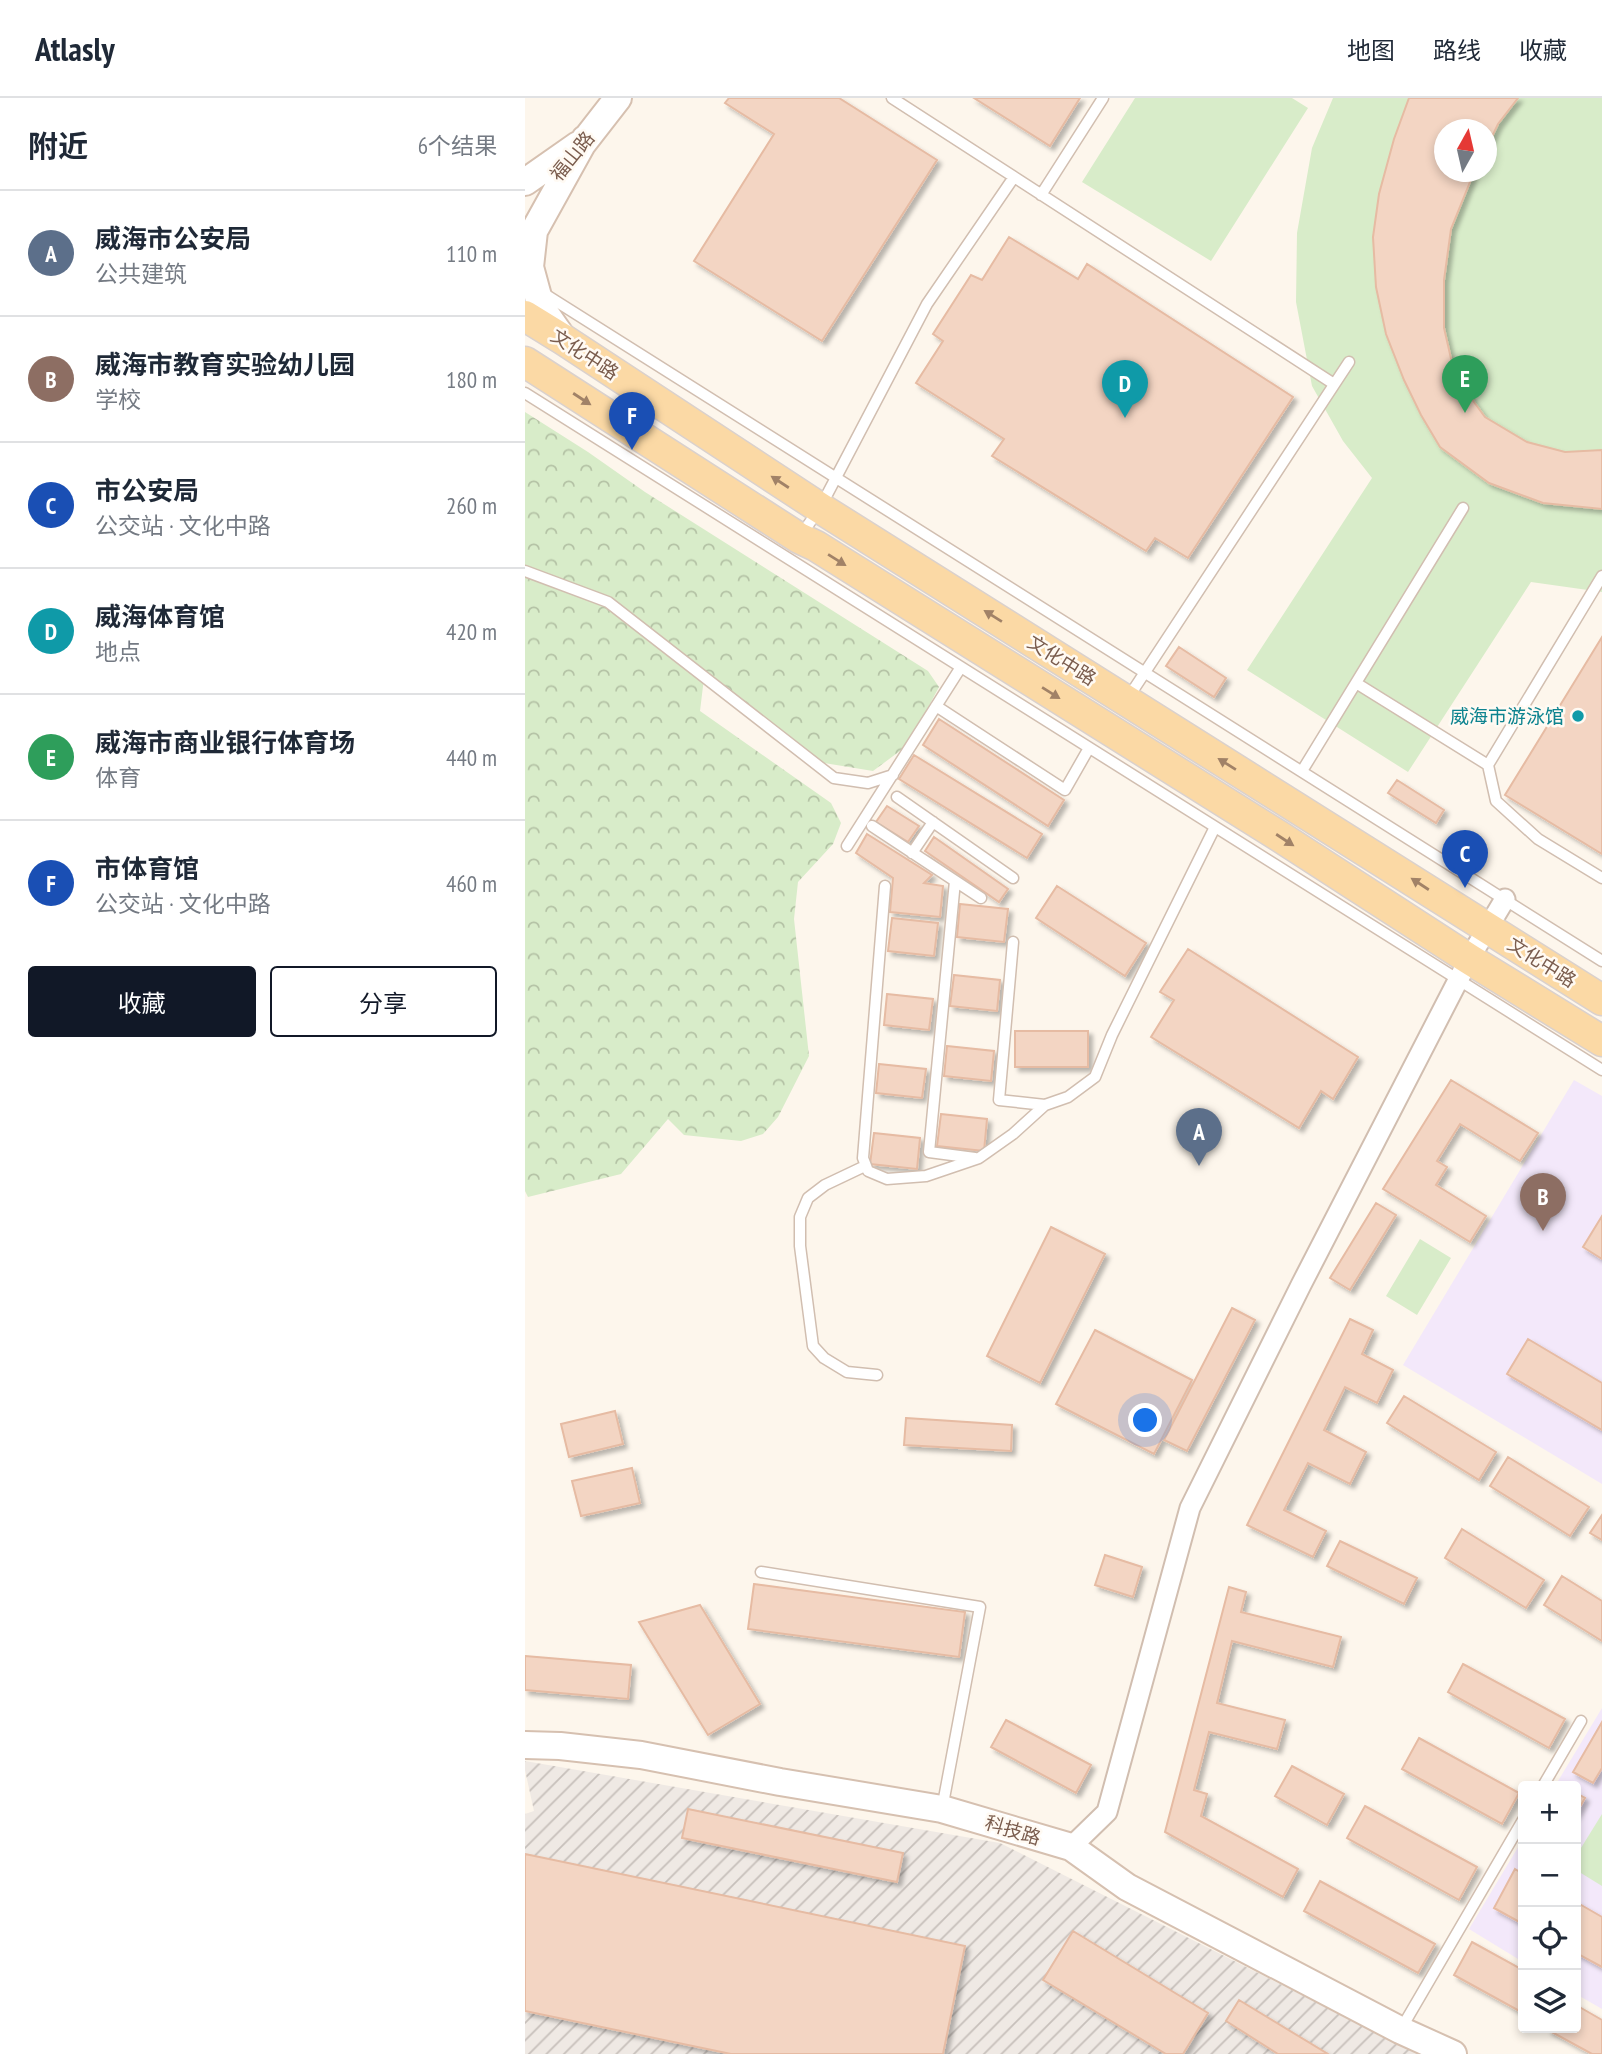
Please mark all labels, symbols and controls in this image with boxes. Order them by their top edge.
text: Atlasly [35,27,115,70]
text: 地图 [1347,35,1395,66]
text: 路线 [1433,35,1481,66]
text: 收藏 [1519,35,1567,66]
north arrow [1434,119,1497,182]
text: 附近 [28,126,88,165]
street label: 福山路 [545,126,599,186]
text: 6个结果 [418,131,497,160]
text: 威海市公安局 [95,222,251,255]
text: A [45,239,57,268]
text: 110 m [446,239,497,268]
text: 公共建筑 [95,259,187,288]
street label: 文化中路 [547,323,623,385]
text: 威海市教育实验幼儿园 [95,348,355,381]
pin: E [1442,355,1488,413]
pin: D [1102,360,1148,418]
text: B [45,365,57,394]
text: 180 m [446,365,497,394]
text: 学校 [95,385,141,414]
pin: F [609,392,655,450]
one-way arrow [573,393,592,406]
text: 市公安局 [95,474,199,507]
one-way arrow [771,476,790,489]
text: C [46,491,56,520]
text: 260 m [446,491,497,520]
text: 公交站 · 文化中路 [95,511,271,540]
one-way arrow [827,553,846,566]
text: 威海体育馆 [95,600,225,633]
one-way arrow [984,610,1003,623]
text: D [45,617,57,646]
text: 420 m [446,617,497,646]
street label: 文化中路 [1023,630,1101,690]
text: 地点 [95,637,141,666]
one-way arrow [1041,687,1060,700]
place label: 威海市游泳馆 [1450,704,1564,728]
marker: 威海市游泳馆 [1570,708,1586,724]
text: 威海市商业银行体育场 [95,726,355,759]
text: E [46,743,56,772]
text: 440 m [446,743,497,772]
one-way arrow [1218,757,1237,770]
text: 体育 [95,763,141,792]
pin: C [1442,830,1488,888]
one-way arrow [1275,833,1295,846]
text: 市体育馆 [95,852,199,885]
text: F [46,869,56,898]
text: 460 m [446,869,497,898]
one-way arrow [1410,878,1430,891]
text: 公交站 · 文化中路 [95,889,271,918]
street label: 文化中路 [1503,932,1581,992]
button: 收藏 [28,966,256,1037]
button: 分享 [270,966,497,1037]
pin: A [1176,1108,1222,1166]
pin: B [1520,1173,1566,1231]
your location [1128,1403,1162,1437]
map controls [1518,1781,1581,2033]
button: + [1518,1781,1581,1844]
street label: 科技路 [982,1810,1044,1850]
button: − [1518,1844,1581,1907]
button: locate [1518,1907,1581,1970]
button: layers [1518,1970,1581,2033]

